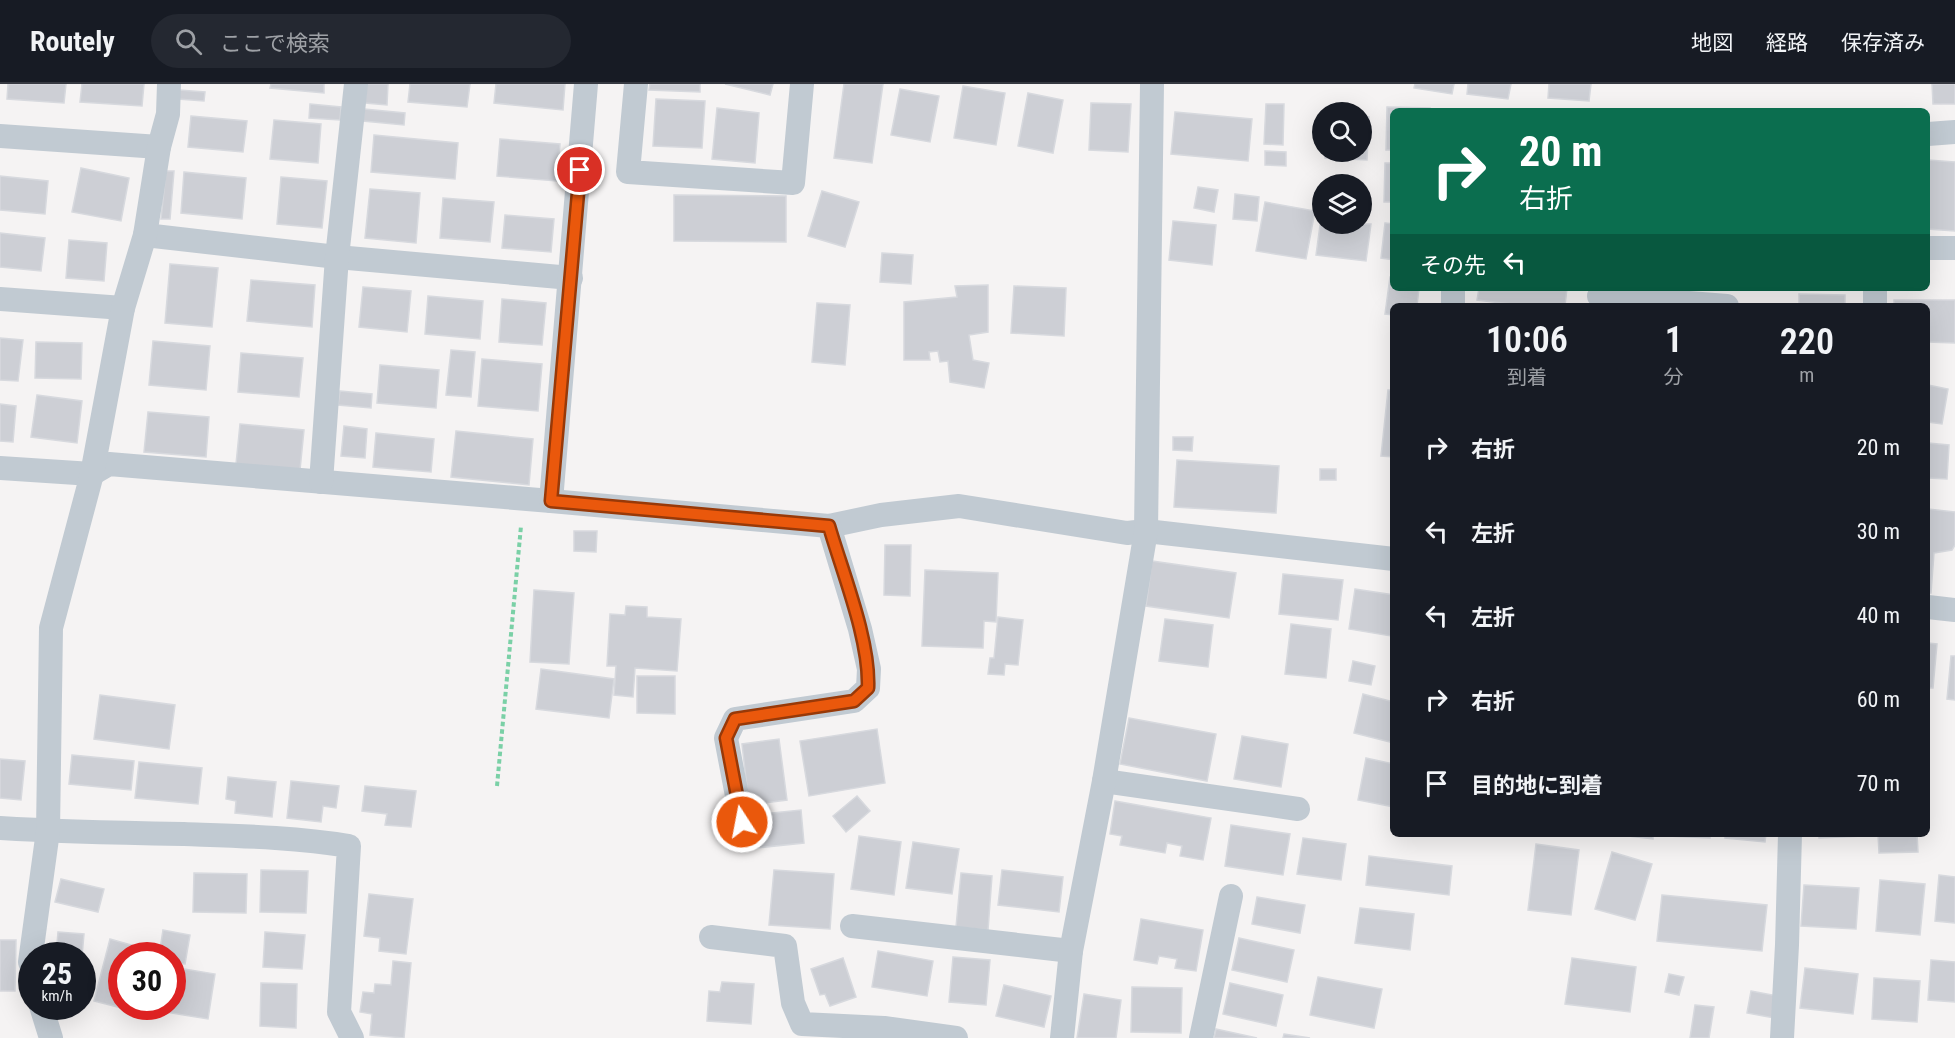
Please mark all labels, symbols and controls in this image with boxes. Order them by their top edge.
search box [151,14,571,68]
text: Routely [30,25,115,58]
icon: search [172,25,205,58]
text: ここで検索 [220,31,330,56]
text: 地図 [1691,31,1733,55]
text: 経路 [1766,31,1808,55]
text: 保存済み [1841,31,1925,55]
map controls [1312,102,1372,234]
button: search [1312,102,1372,162]
text: 20 m [1519,127,1602,176]
icon: right [1420,132,1498,210]
pin [554,144,605,195]
icon: arrive [563,153,596,186]
button: layers [1312,174,1372,234]
text: 右折 [1519,183,1573,215]
icon: left [1498,246,1531,279]
text: その先 [1420,253,1486,278]
text: 10:06 [1486,319,1568,361]
text: 1 [1665,319,1683,361]
text: 220 [1780,321,1834,363]
text: m [1799,363,1814,387]
text: 到着 [1507,365,1547,389]
text: 分 [1664,365,1684,389]
icon: right [1420,431,1453,464]
text: 20 m [1857,435,1900,460]
text: 右折 [1471,437,1515,462]
icon: left [1420,515,1453,548]
text: 30 m [1857,519,1900,544]
text: 左折 [1471,521,1515,546]
icon: left [1420,599,1453,632]
text: 40 m [1857,603,1900,628]
text: 左折 [1471,605,1515,630]
icon: right [1420,683,1453,716]
text: 60 m [1857,687,1900,712]
text: 右折 [1471,689,1515,714]
icon: arrive [1420,767,1453,800]
text: 70 m [1857,771,1900,796]
text: 目的地に到着 [1471,773,1603,798]
position arrow [710,790,774,854]
speed limit sign: 30 [108,942,186,1020]
text: 25 [42,956,72,991]
text: km/h [42,987,72,1005]

